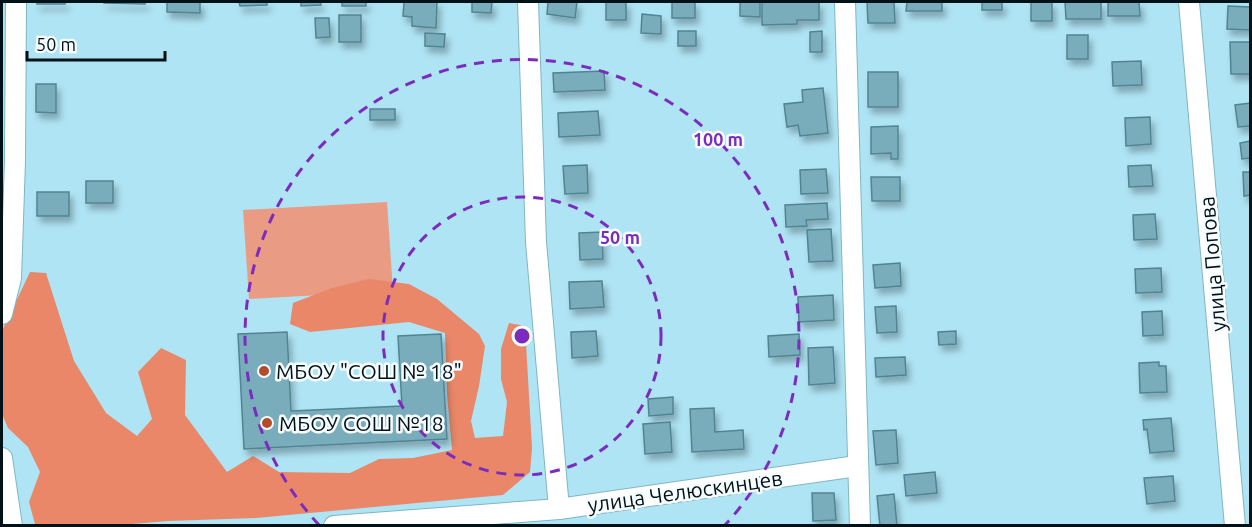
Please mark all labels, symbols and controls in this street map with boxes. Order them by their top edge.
scale bar [27,24,165,62]
text: 50 m [36,34,76,54]
text: 100 m [693,129,743,149]
street label: улица Попова [1194,195,1230,333]
text: 50 m [600,227,640,247]
centre of rings [512,326,532,346]
place label: МБОУ "СОШ № 18" [276,359,462,383]
marker: МБОУ "СОШ № 18" [257,364,271,378]
place label: МБОУ СОШ №18 [279,411,444,435]
marker: МБОУ СОШ №18 [260,416,274,430]
street label: улица Челюскинцев [586,465,784,517]

